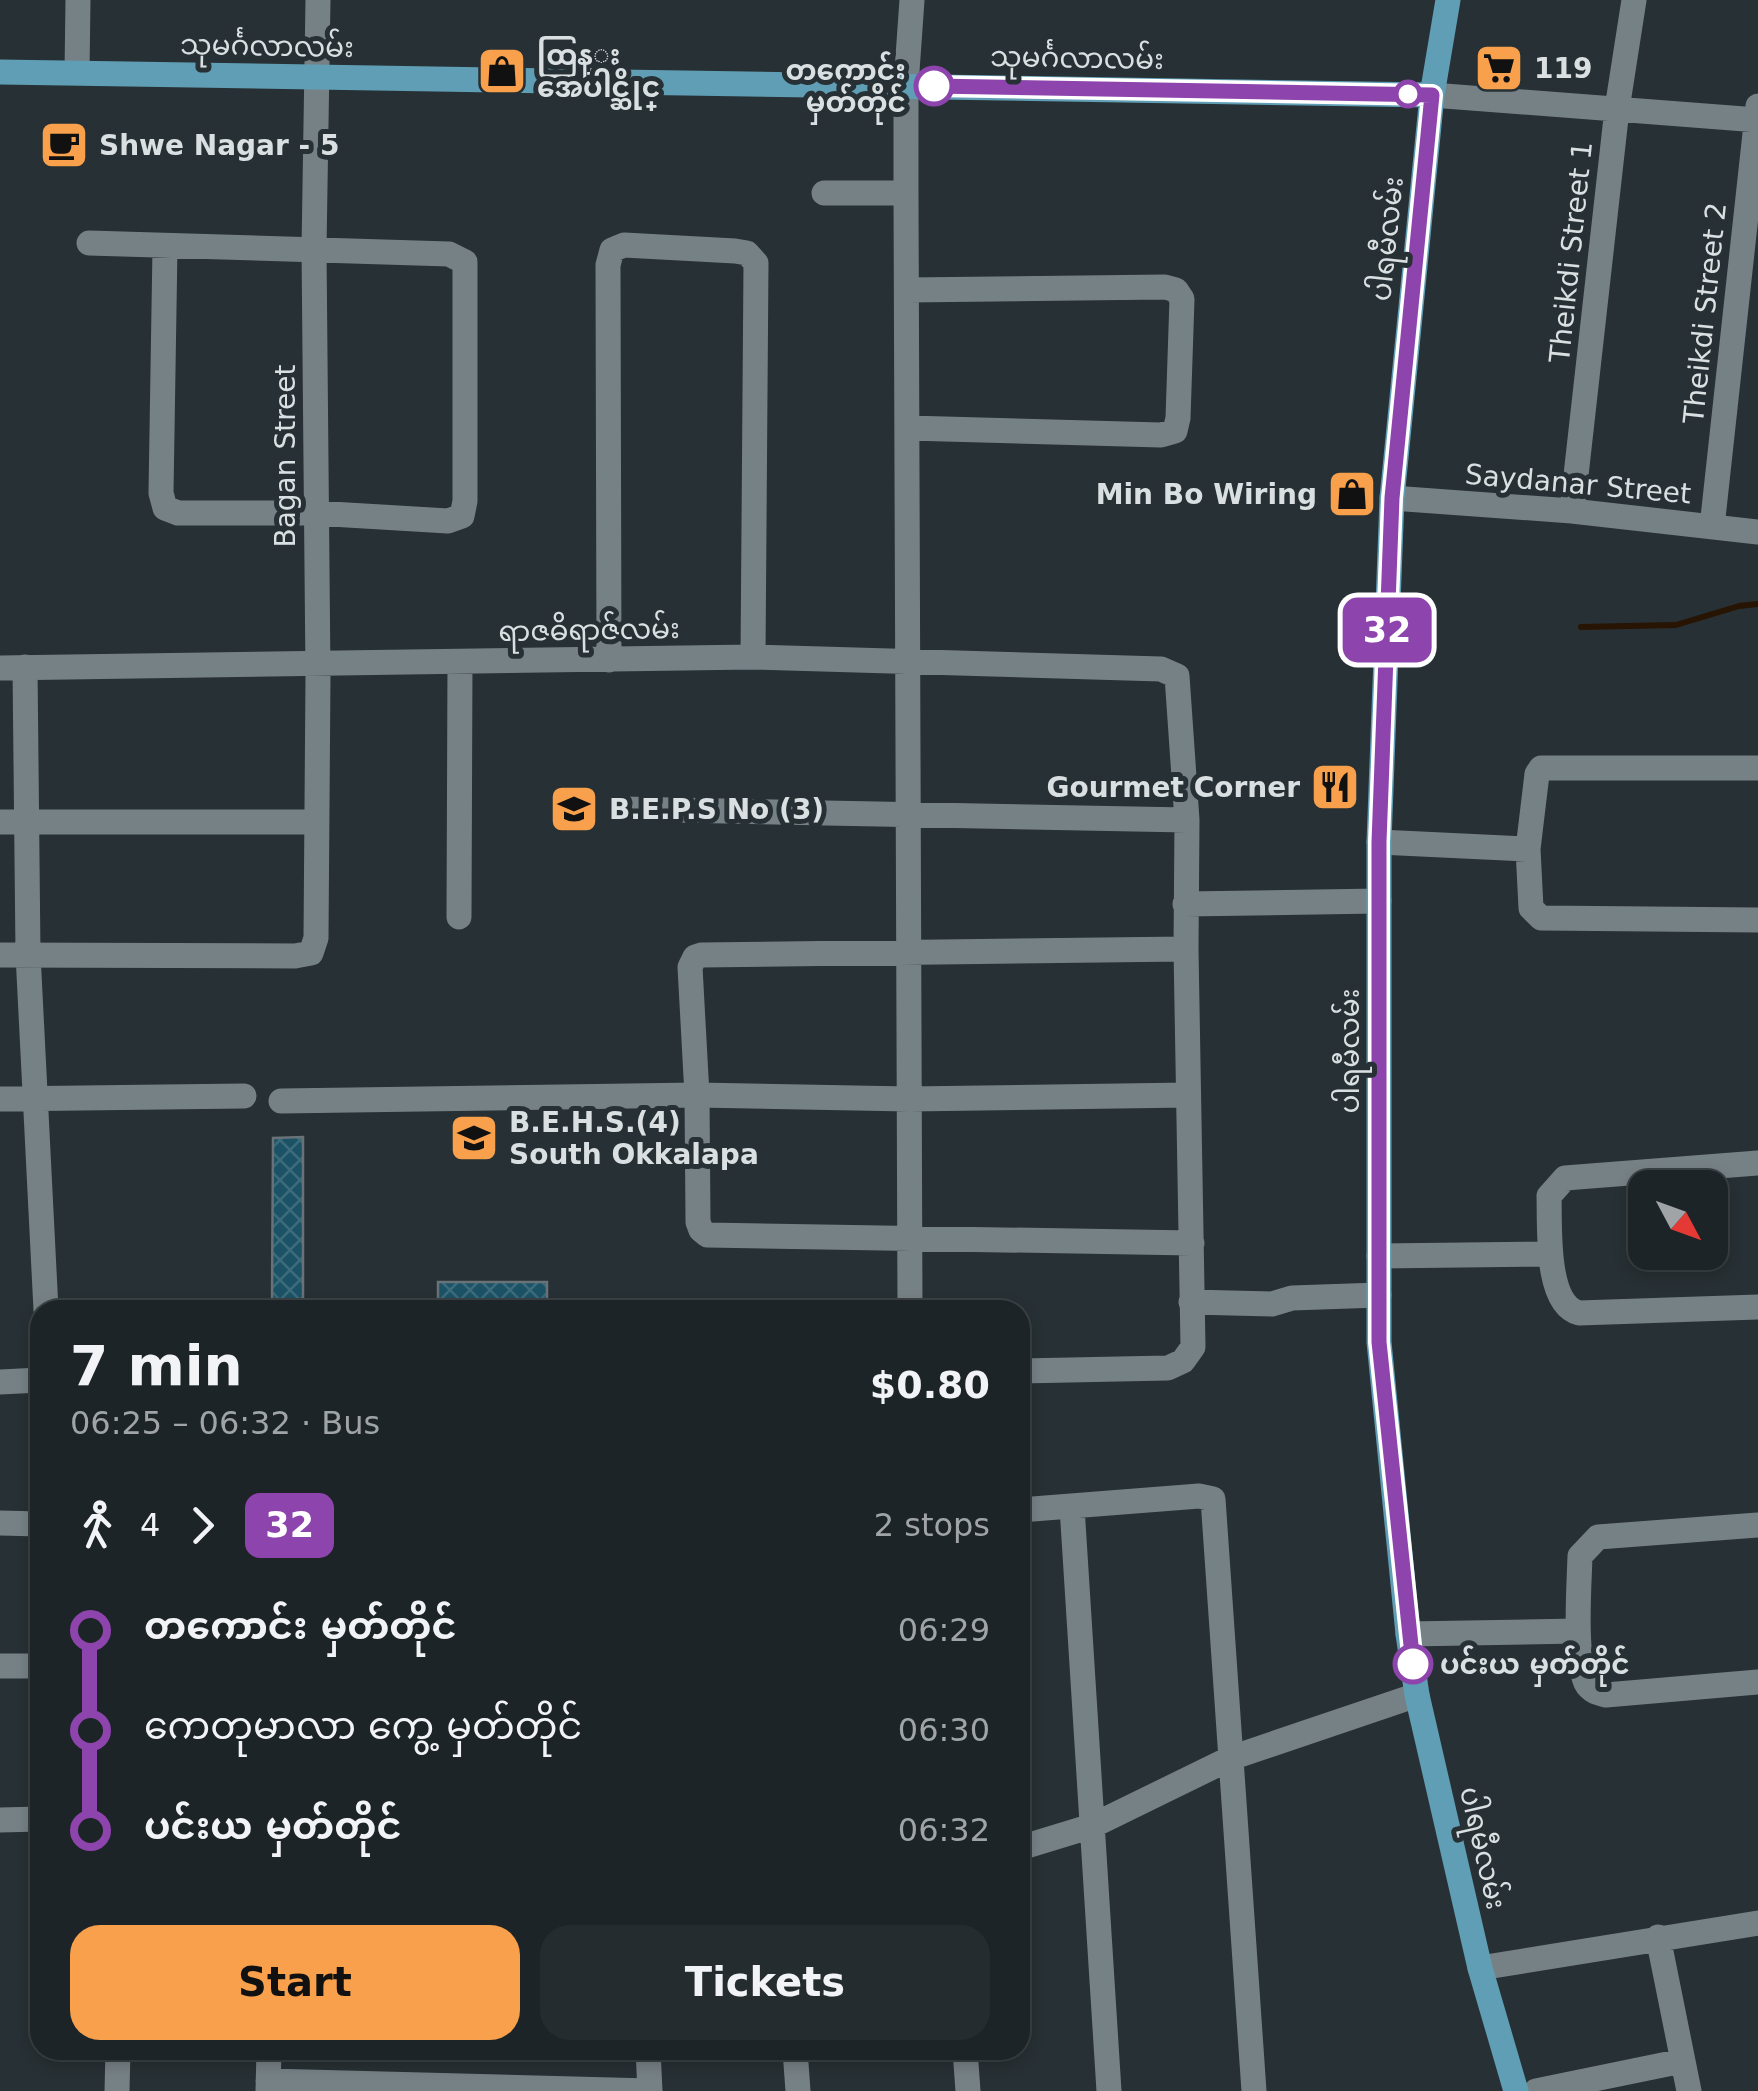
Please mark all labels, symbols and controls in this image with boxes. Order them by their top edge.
street label: သုမင်္ဂလာလမ်း [180,26,354,70]
place label: ထြန္း အေပါင္ဆိုင္ [537,36,660,110]
street label: သုမင်္ဂလာလမ်း [990,38,1164,82]
supermarket icon: 119 [1473,42,1525,94]
shop icon: ထြန္း အေပါင္ဆိုင္ [476,45,528,97]
place label: တကောင်း မှတ်တိုင် [786,51,906,125]
place label: 119 [1534,52,1592,85]
marker: တကောင်း မှတ်တိုင် [915,67,953,105]
unlabelled marker [1395,81,1421,107]
cafe icon: Shwe Nagar - 5 [38,119,90,171]
place label: Shwe Nagar - 5 [99,129,339,162]
street label: Theikdi Street 1 [1543,140,1599,365]
street label: ပါရမီလမ်း [1362,175,1416,303]
street label: Theikdi Street 2 [1677,201,1733,426]
street label: Bagan Street [269,364,302,548]
street label: Saydanar Street [1464,458,1692,510]
shop icon: Min Bo Wiring [1326,468,1378,520]
place label: Min Bo Wiring [1096,478,1317,511]
line badge: 32 [1342,598,1432,662]
street label: ရာဇဓိရာဇ်လမ်း [498,610,680,654]
text: 32 [1363,610,1411,650]
restaurant icon: Gourmet Corner [1309,761,1361,813]
place label: Gourmet Corner [1046,771,1300,804]
school or university icon: B.E.P.S No (3) [548,783,600,835]
place label: B.E.P.S No (3) [609,793,824,826]
street label: ပါရမီလမ်း [1331,989,1372,1113]
place label: B.E.H.S.(4) South Okkalapa [509,1106,759,1171]
school or university icon: B.E.H.S.(4) South Okkalapa [448,1112,500,1164]
north arrow [1628,1170,1728,1270]
map controls [1628,1170,1728,1270]
text: 7 min [70,1334,243,1398]
text: $0.80 [870,1363,990,1407]
text: 06:25 – 06:32 · Bus [70,1404,380,1442]
icon: walk [70,1498,125,1553]
icon: forward [175,1498,230,1553]
text: 32 [265,1505,314,1545]
text: 4 [140,1506,160,1544]
text: 2 stops [874,1506,990,1544]
text: တကောင်း မှတ်တိုင် [144,1604,457,1648]
text: 06:29 [898,1611,990,1649]
marker: ပင်းယ မှတ်တိုင် [1394,1645,1432,1683]
place label: ပင်းယ မှတ်တိုင် [1440,1645,1630,1687]
text: ကေတုမာလာ ကွေ့ မှတ်တိုင် [144,1704,582,1748]
text: 06:30 [898,1711,990,1749]
street label: ပါရမီလမ်း [1447,1783,1515,1914]
text: ပင်းယ မှတ်တိုင် [144,1804,402,1848]
text: 06:32 [898,1811,990,1849]
button: Start [70,1925,520,2040]
button: Tickets [540,1925,990,2040]

